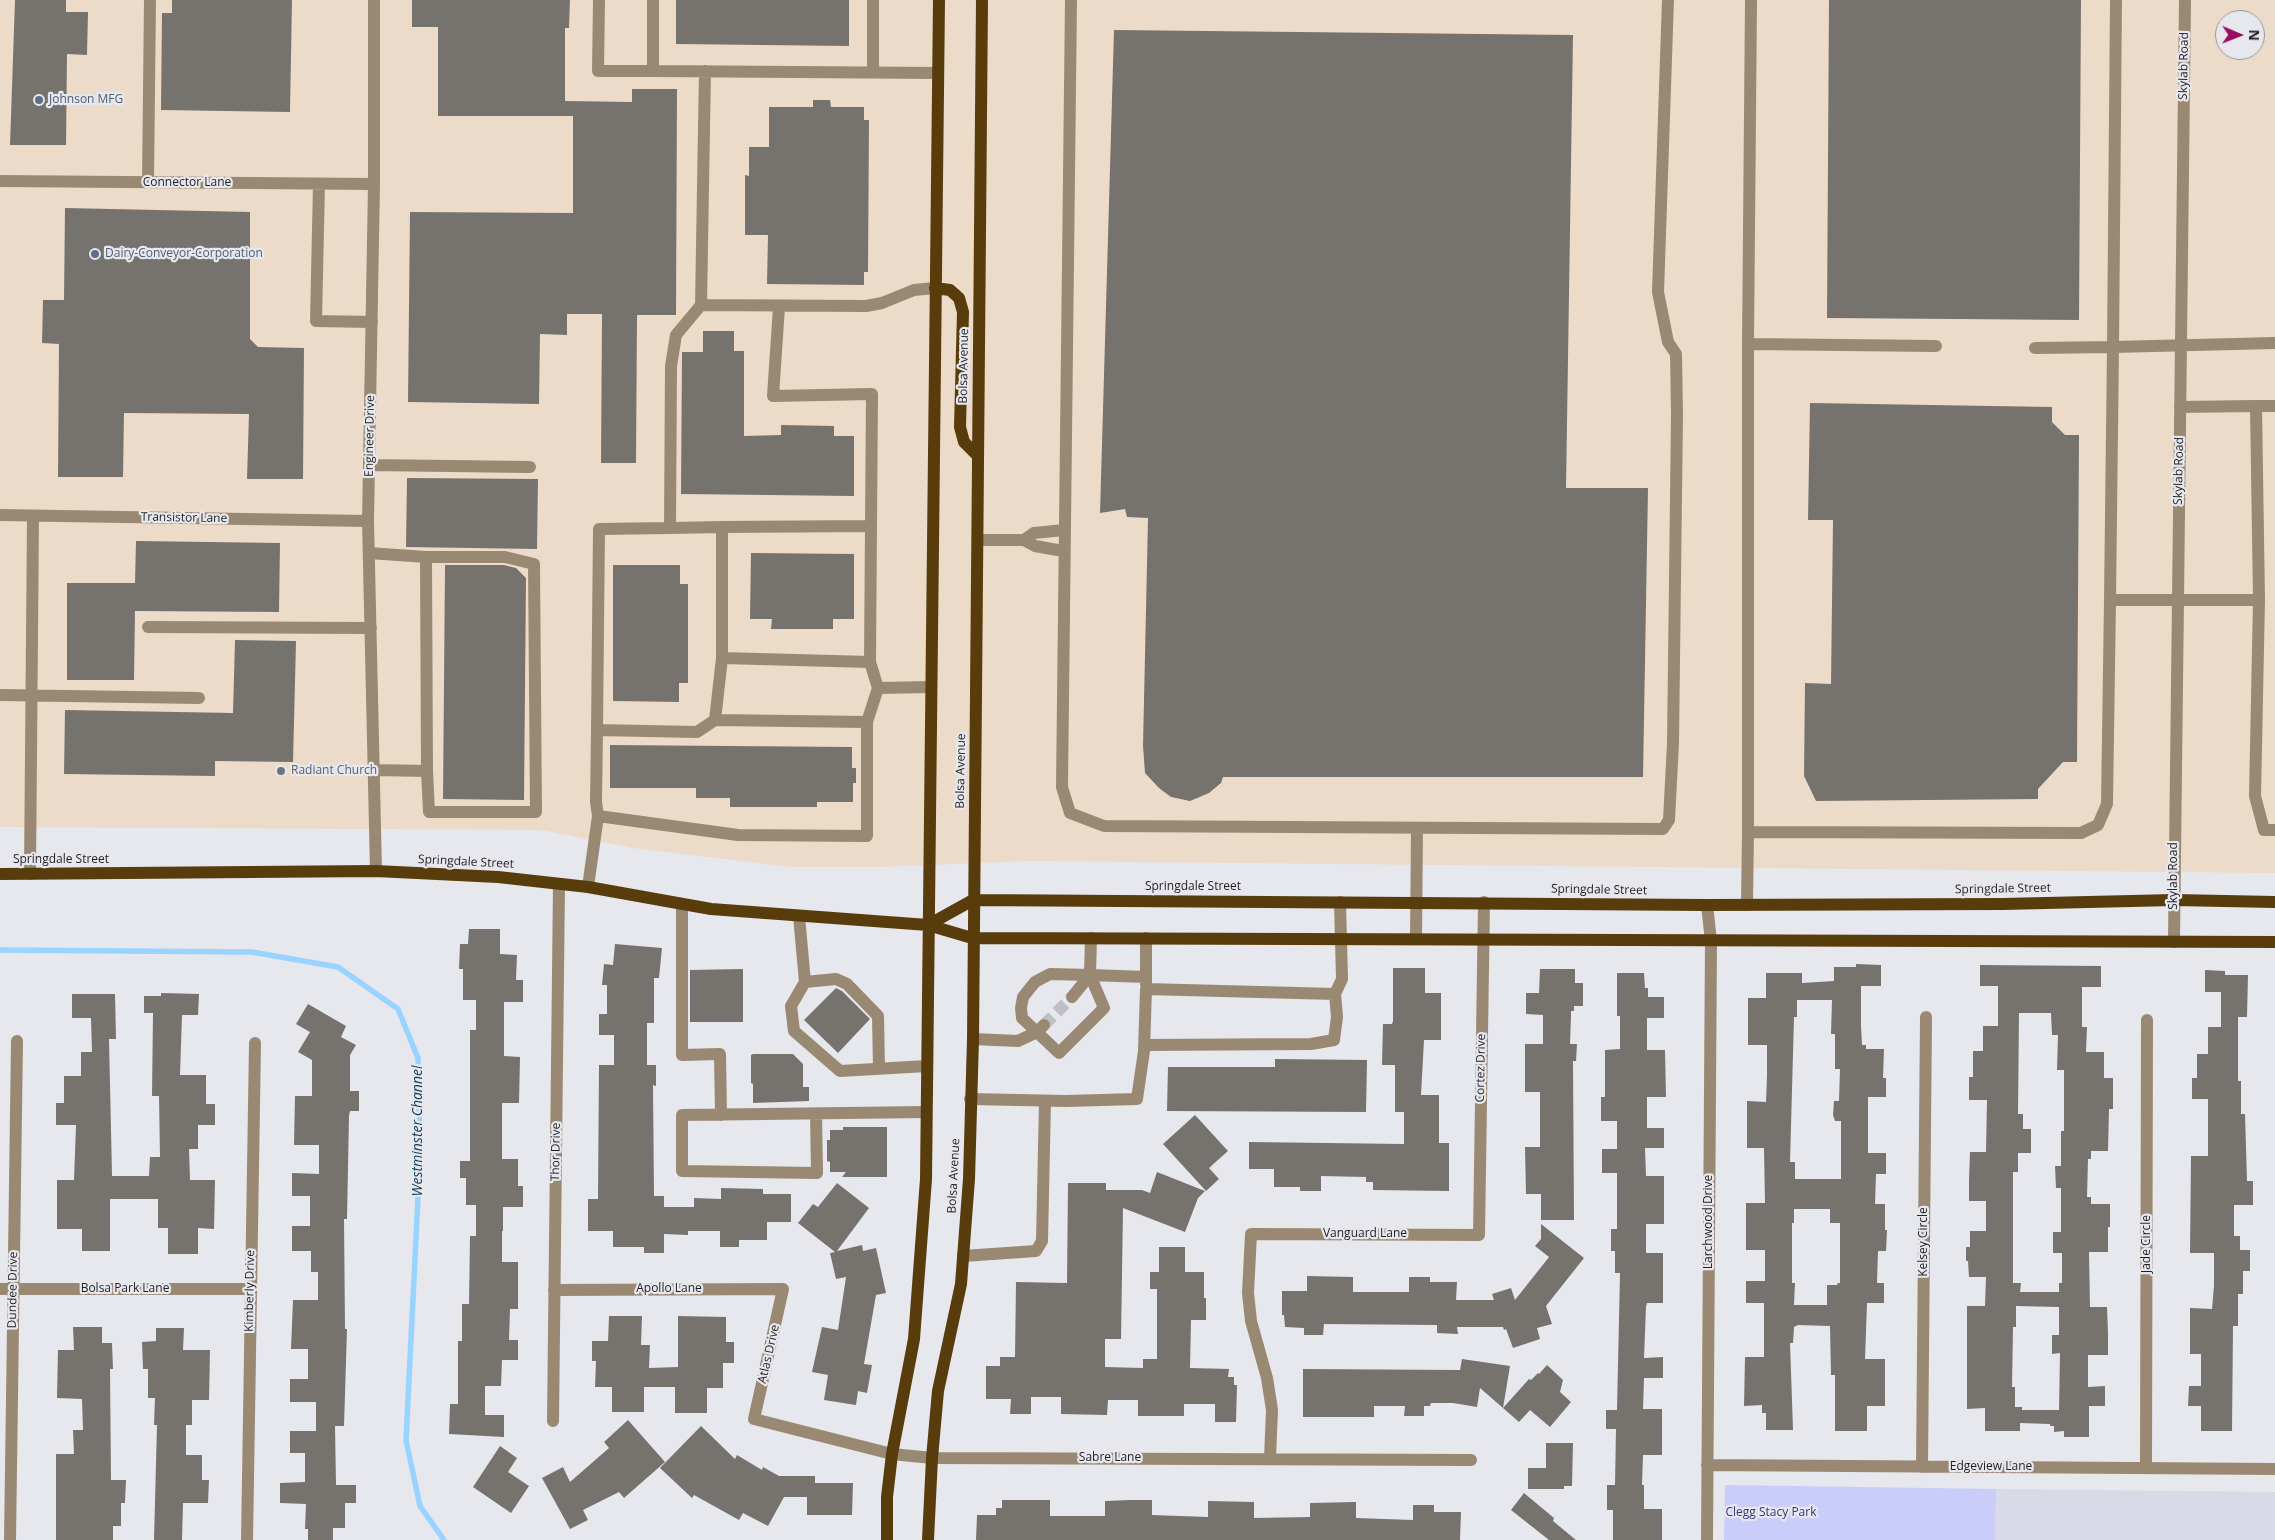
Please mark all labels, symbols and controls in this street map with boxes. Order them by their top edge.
north arrow [2215,10,2265,60]
text: N [2245,29,2264,41]
street label: Skylab Road [2176,32,2192,100]
place label: Johnson MFG [49,93,123,107]
marker: Johnson MFG [33,94,45,106]
street label: Connector Lane [143,176,231,190]
place label: Dairy-Conveyor-Corporation [105,247,263,261]
marker: Dairy-Conveyor-Corporation [89,248,101,260]
street label: Bolsa Avenue [956,328,972,404]
street label: Engineer Drive [362,395,378,477]
street label: Skylab Road [2171,437,2187,505]
street label: Transistor Lane [141,510,227,526]
street label: Bolsa Avenue [953,733,969,809]
place label: Radiant Church [291,764,377,778]
marker: Radiant Church [275,765,287,777]
street label: Skylab Road [2167,842,2181,910]
street label: Springdale Street [418,852,514,872]
street label: Springdale Street [13,853,109,867]
street label: Springdale Street [1145,880,1241,894]
street label: Springdale Street [1955,881,2051,897]
street label: Springdale Street [1551,882,1647,898]
street label: Cortez Drive [1473,1033,1489,1103]
water label: Westminster Channel [410,1065,426,1197]
street label: Thor Drive [548,1123,564,1181]
street label: Bolsa Avenue [945,1138,963,1214]
street label: Larchwood Drive [1702,1175,1716,1269]
street label: Kelsey Circle [1917,1207,1931,1277]
street label: Jade Circle [2140,1215,2154,1273]
street label: Vanguard Lane [1323,1227,1407,1241]
street label: Kimberly Drive [242,1250,258,1332]
street label: Dundee Drive [5,1252,21,1328]
street label: Bolsa Park Lane [81,1282,169,1296]
street label: Apollo Lane [636,1282,702,1296]
street label: Atlas Drive [755,1323,783,1385]
street label: Sabre Lane [1079,1451,1141,1465]
street label: Edgeview Lane [1950,1460,2032,1474]
park label: Clegg Stacy Park [1726,1506,1816,1520]

